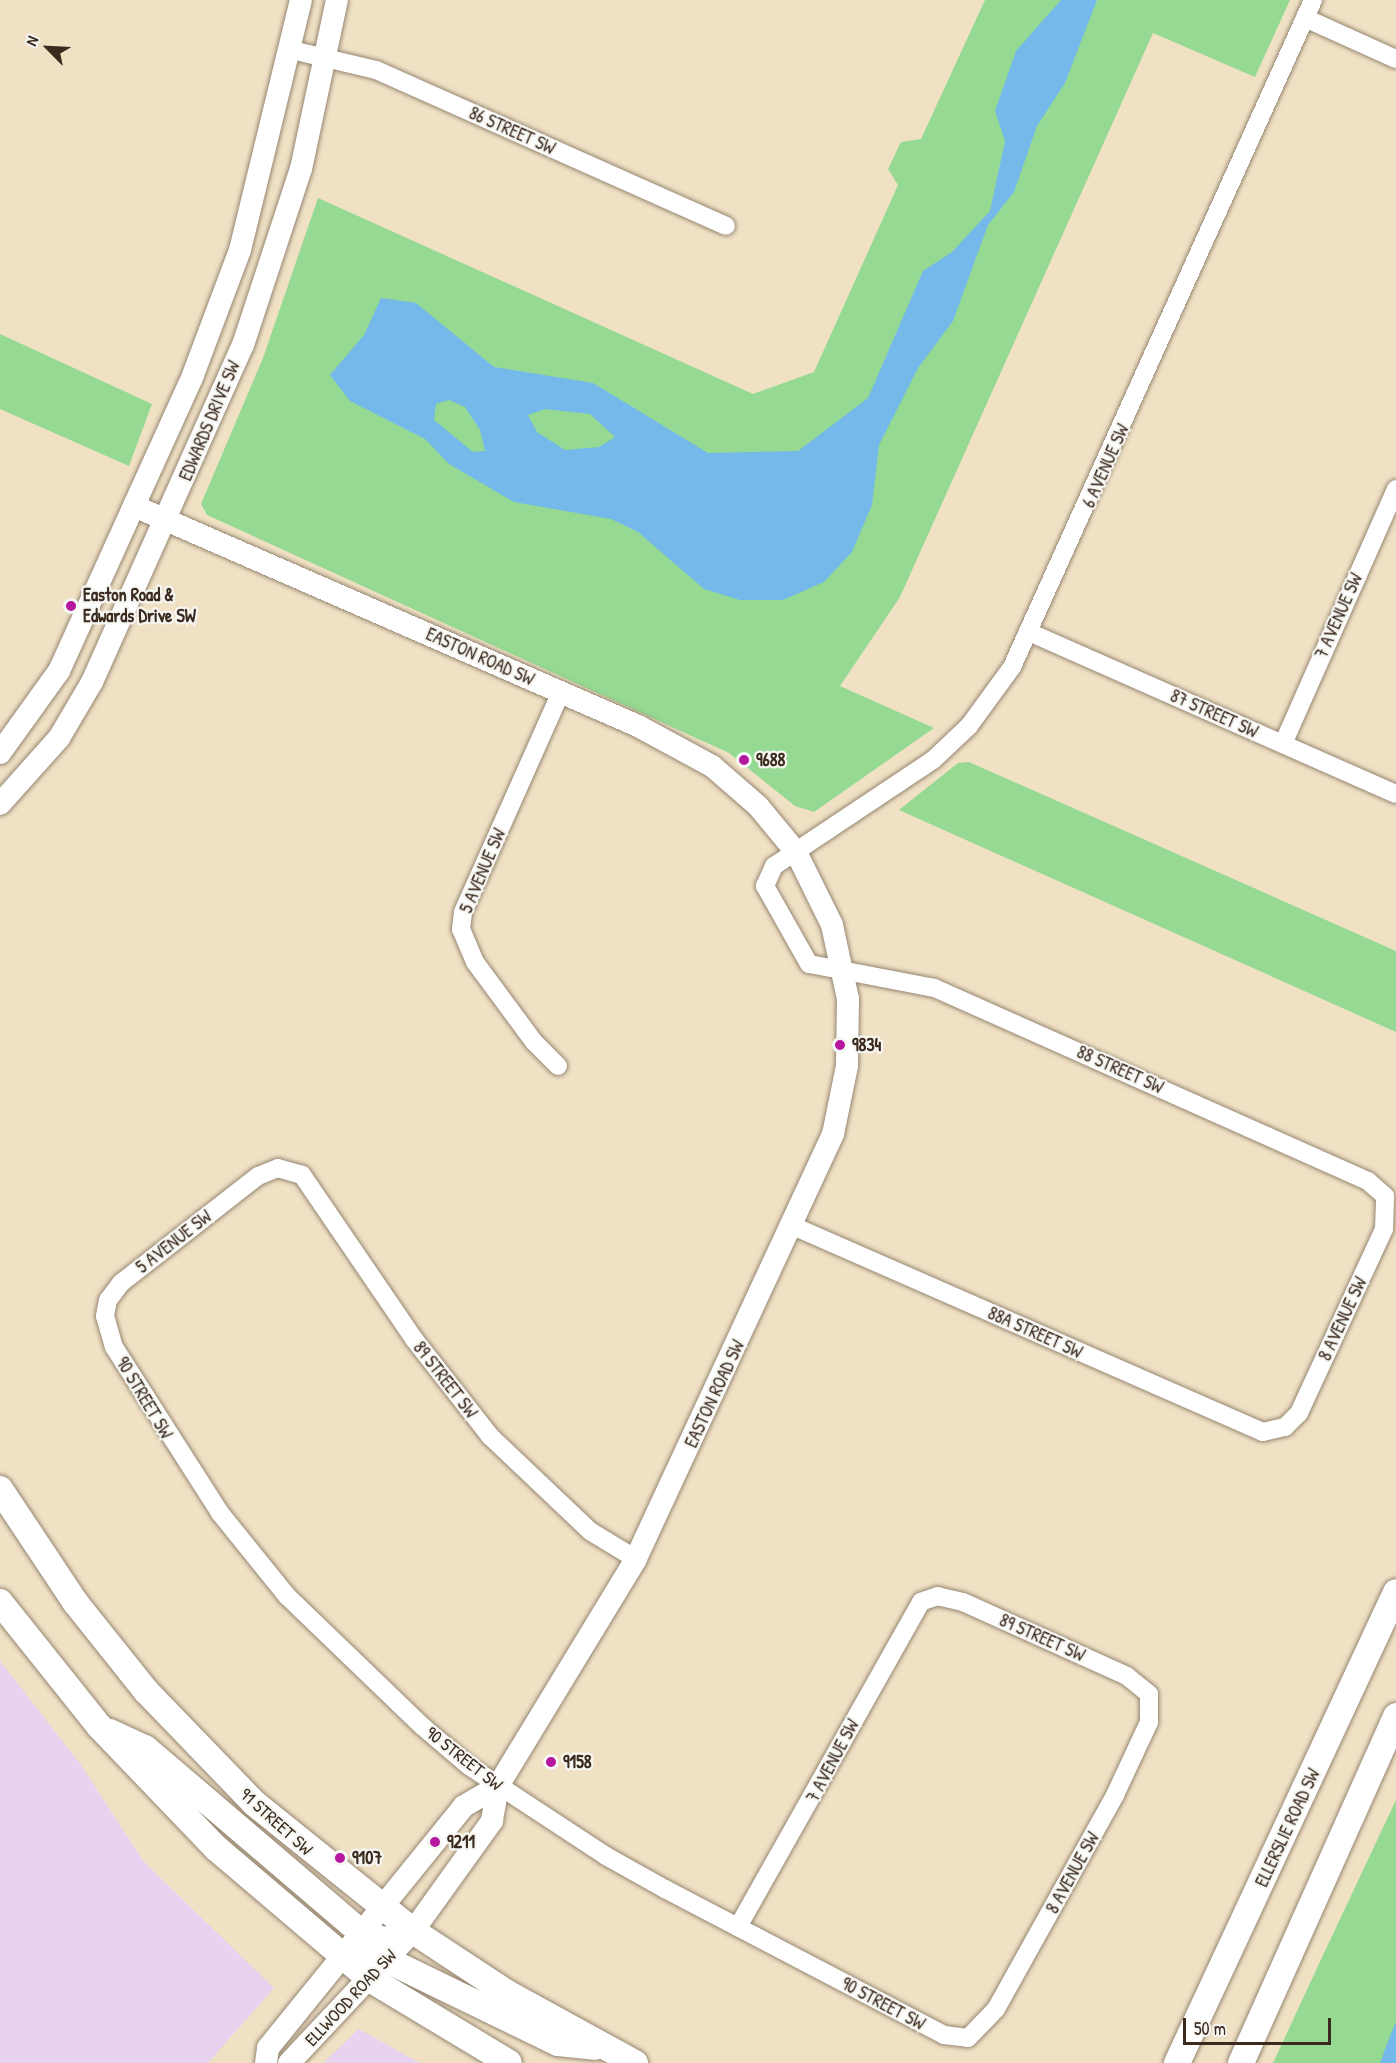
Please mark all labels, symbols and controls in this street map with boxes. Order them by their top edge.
north arrow [18,18,78,78]
text: N [20,32,43,49]
street label: 86 STREET SW [466,102,558,160]
street label: EDWARDS DRIVE SW [175,358,245,484]
street label: 6 AVENUE SW [1078,421,1134,511]
street label: 7 AVENUE SW [1311,570,1367,662]
place label: Easton Road & Edwards Drive SW [83,585,196,628]
marker: Easton Road & Edwards Drive SW [64,599,78,613]
street label: EASTON ROAD SW [423,624,537,690]
street label: 87 STREET SW [1167,685,1261,743]
place label: 9688 [756,749,785,771]
marker: 9688 [737,753,751,767]
street label: 5 AVENUE SW [456,826,510,916]
place label: 9834 [852,1034,881,1056]
marker: 9834 [833,1038,847,1052]
street label: 88 STREET SW [1073,1041,1167,1099]
street label: 5 AVENUE SW [132,1206,216,1278]
street label: 8 AVENUE SW [1314,1274,1372,1364]
street label: 88A STREET SW [984,1303,1086,1363]
street label: 89 STREET SW [408,1337,482,1423]
street label: EASTON ROAD SW [681,1337,749,1451]
street label: 90 STREET SW [111,1353,177,1443]
street label: 89 STREET SW [996,1610,1088,1666]
street label: 7 AVENUE SW [802,1716,864,1806]
street label: 90 STREET SW [421,1722,507,1796]
place label: 9158 [563,1751,592,1773]
marker: 9158 [544,1755,558,1769]
street label: ELLERSLIE ROAD SW [1251,1766,1325,1890]
street label: 91 STREET SW [235,1784,317,1860]
street label: 8 AVENUE SW [1042,1829,1104,1917]
place label: 9211 [447,1831,475,1853]
marker: 9211 [428,1835,442,1849]
place label: 9107 [352,1847,382,1869]
marker: 9107 [333,1851,347,1865]
street label: ELLWOOD ROAD SW [301,1945,401,2051]
street label: 90 STREET SW [838,1973,928,2035]
scale bar [1186,2006,1334,2044]
text: 50 m [1194,2016,1226,2041]

